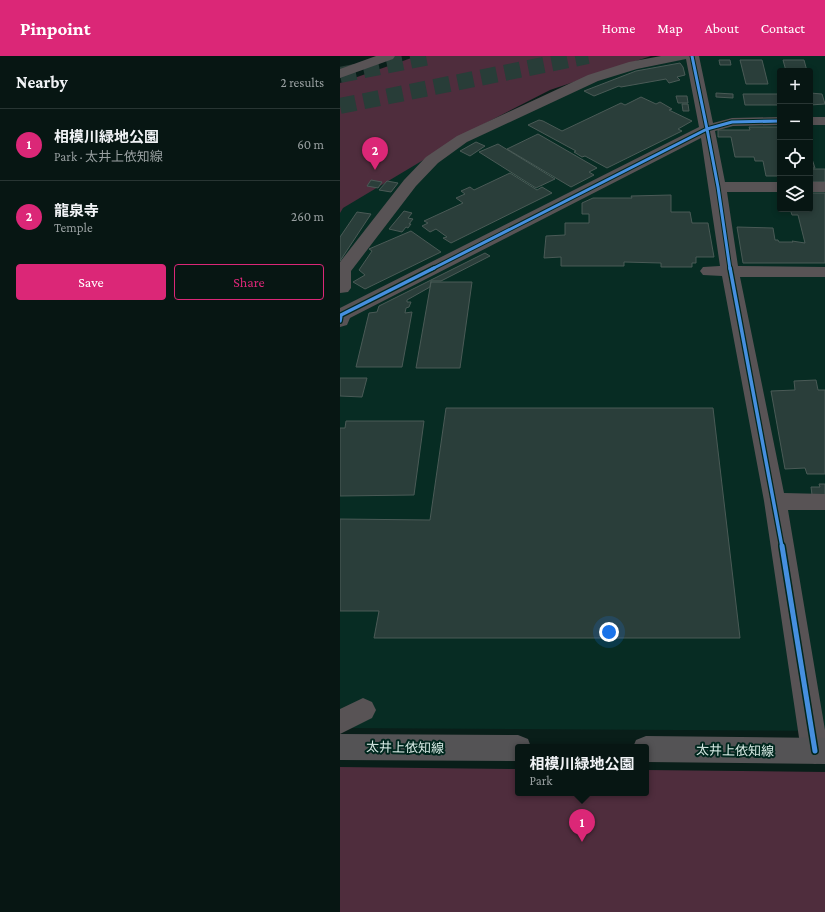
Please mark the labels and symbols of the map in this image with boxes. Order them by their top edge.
pin: 2 [362,137,388,170]
your location [599,622,619,642]
street label: 太井上依知線 [366,739,444,756]
street label: 太井上依知線 [696,742,774,759]
pin: 1 [569,809,595,842]

